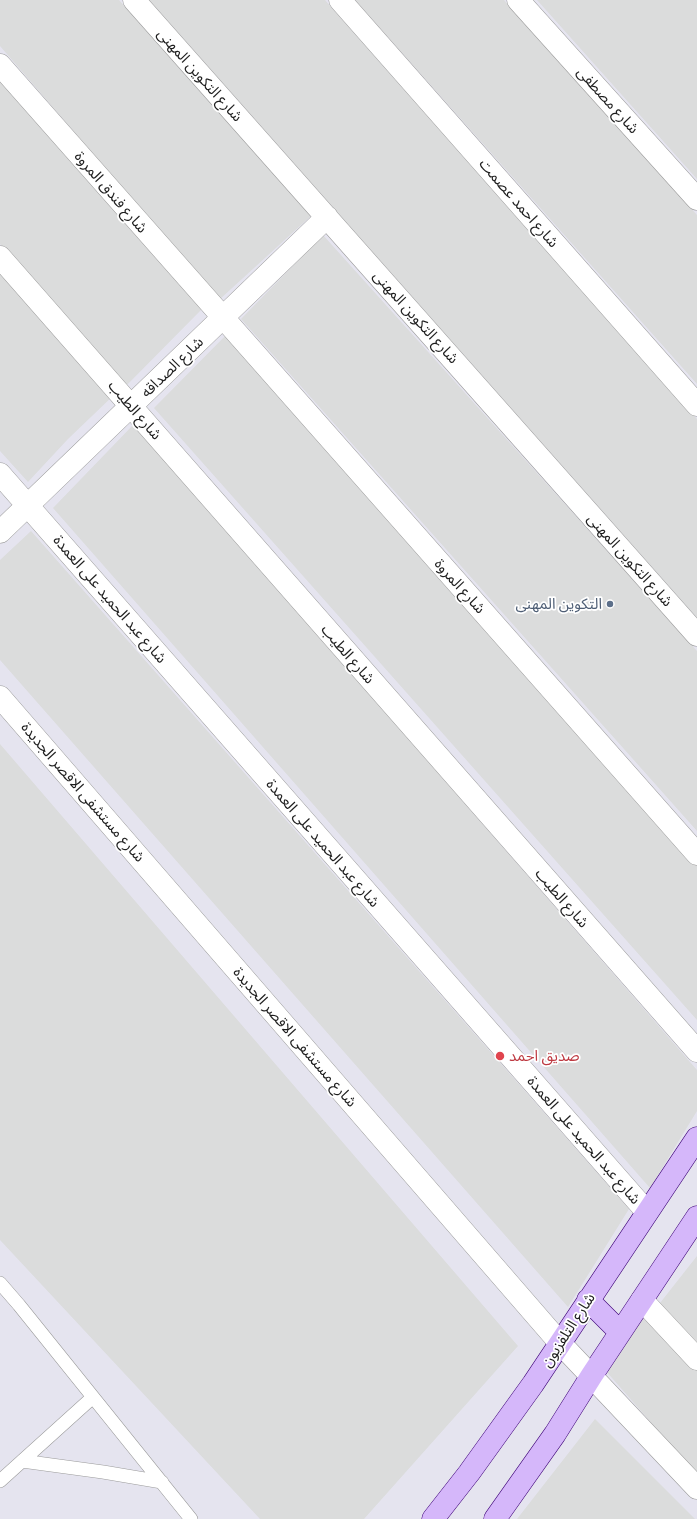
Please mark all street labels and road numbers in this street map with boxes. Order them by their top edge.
street label: شارع التكوين المهنى [153,25,247,125]
street label: شارع مصطفى [573,63,643,137]
street label: شارع فندق المروة [71,148,151,236]
street label: شارع احمد عصمت [476,155,562,251]
street label: شارع التكوين المهنى [369,267,463,367]
street label: شارع الصداقه [137,333,207,401]
street label: شارع الطيب [104,377,166,443]
street label: شارع التكوين المهنى [583,510,677,610]
street label: شارع عبد الحميد على العمدة [50,531,170,667]
street label: شارع المروة [431,555,489,617]
street label: شارع الطيب [317,621,379,687]
street label: شارع مستشفى الاقصر الجديدة [17,718,149,866]
street label: شارع عبد الحميد على العمدة [263,775,383,911]
street label: شارع الطيب [531,865,593,931]
street label: شارع مستشفى الاقصر الجديدة [229,963,361,1111]
street label: شارع عبد الحميد على العمدة [524,1072,644,1208]
street label: شارع التلفزيون [537,1289,599,1371]

